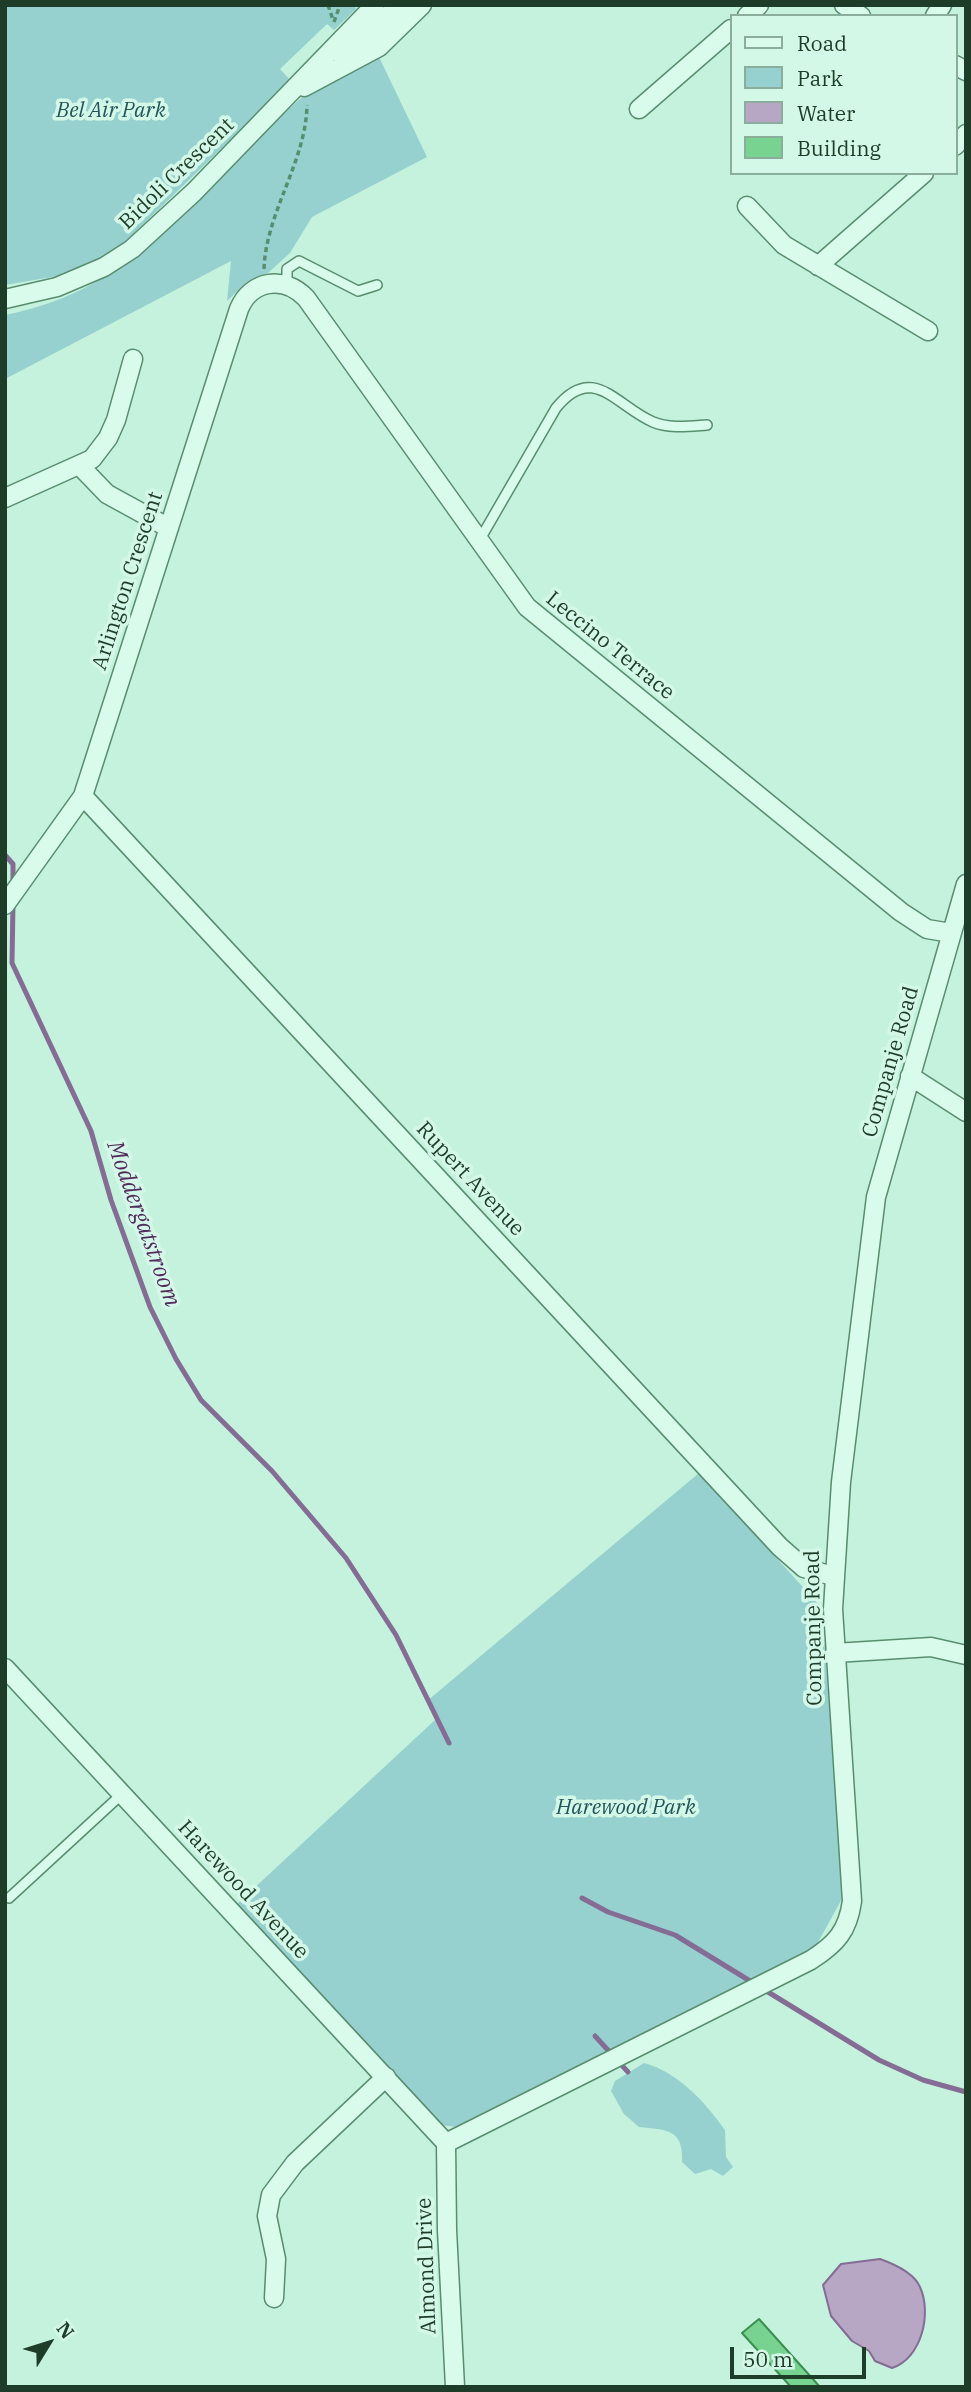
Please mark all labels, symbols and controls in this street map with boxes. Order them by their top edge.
legend [730,14,957,175]
text: Road [797,29,847,57]
text: Park [797,64,843,92]
park label: Bel Air Park [56,98,166,124]
text: Water [797,99,855,127]
street label: Bidoli Crescent [114,113,240,235]
text: Building [797,134,881,162]
street label: Arlington Crescent [87,489,169,673]
street label: Leccino Terrace [541,587,679,705]
street label: Companje Road [857,984,925,1140]
street label: Rupert Avenue [411,1117,529,1241]
water label: Moddergatstroom [100,1137,186,1311]
street label: Companje Road [800,1550,828,1706]
park label: Harewood Park [556,1795,696,1821]
street label: Harewood Avenue [172,1815,314,1965]
street label: Almond Drive [412,2197,442,2335]
north arrow [14,2308,84,2378]
text: N [51,2317,80,2343]
scale bar [733,2332,870,2376]
text: 50 m [743,2345,793,2373]

